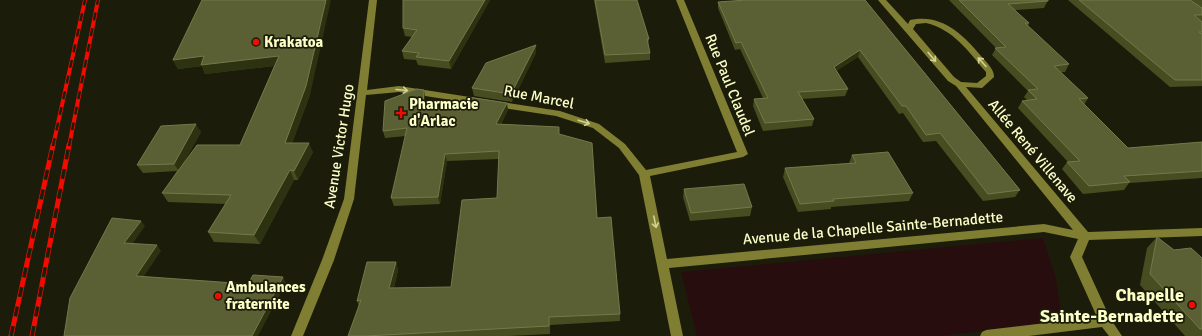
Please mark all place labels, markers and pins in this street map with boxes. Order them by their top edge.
place label: Krakatoa [264,33,324,51]
marker: Krakatoa [251,37,261,47]
place label: Pharmacie d'Arlac [409,95,479,130]
marker: Pharmacie d'Arlac [396,108,406,118]
place label: Ambulances fraternite [225,278,306,313]
place label: Chapelle Sainte-Bernadette [1040,284,1184,327]
marker: Ambulances fraternite [213,291,223,301]
marker: Chapelle Sainte-Bernadette [1187,300,1197,310]

